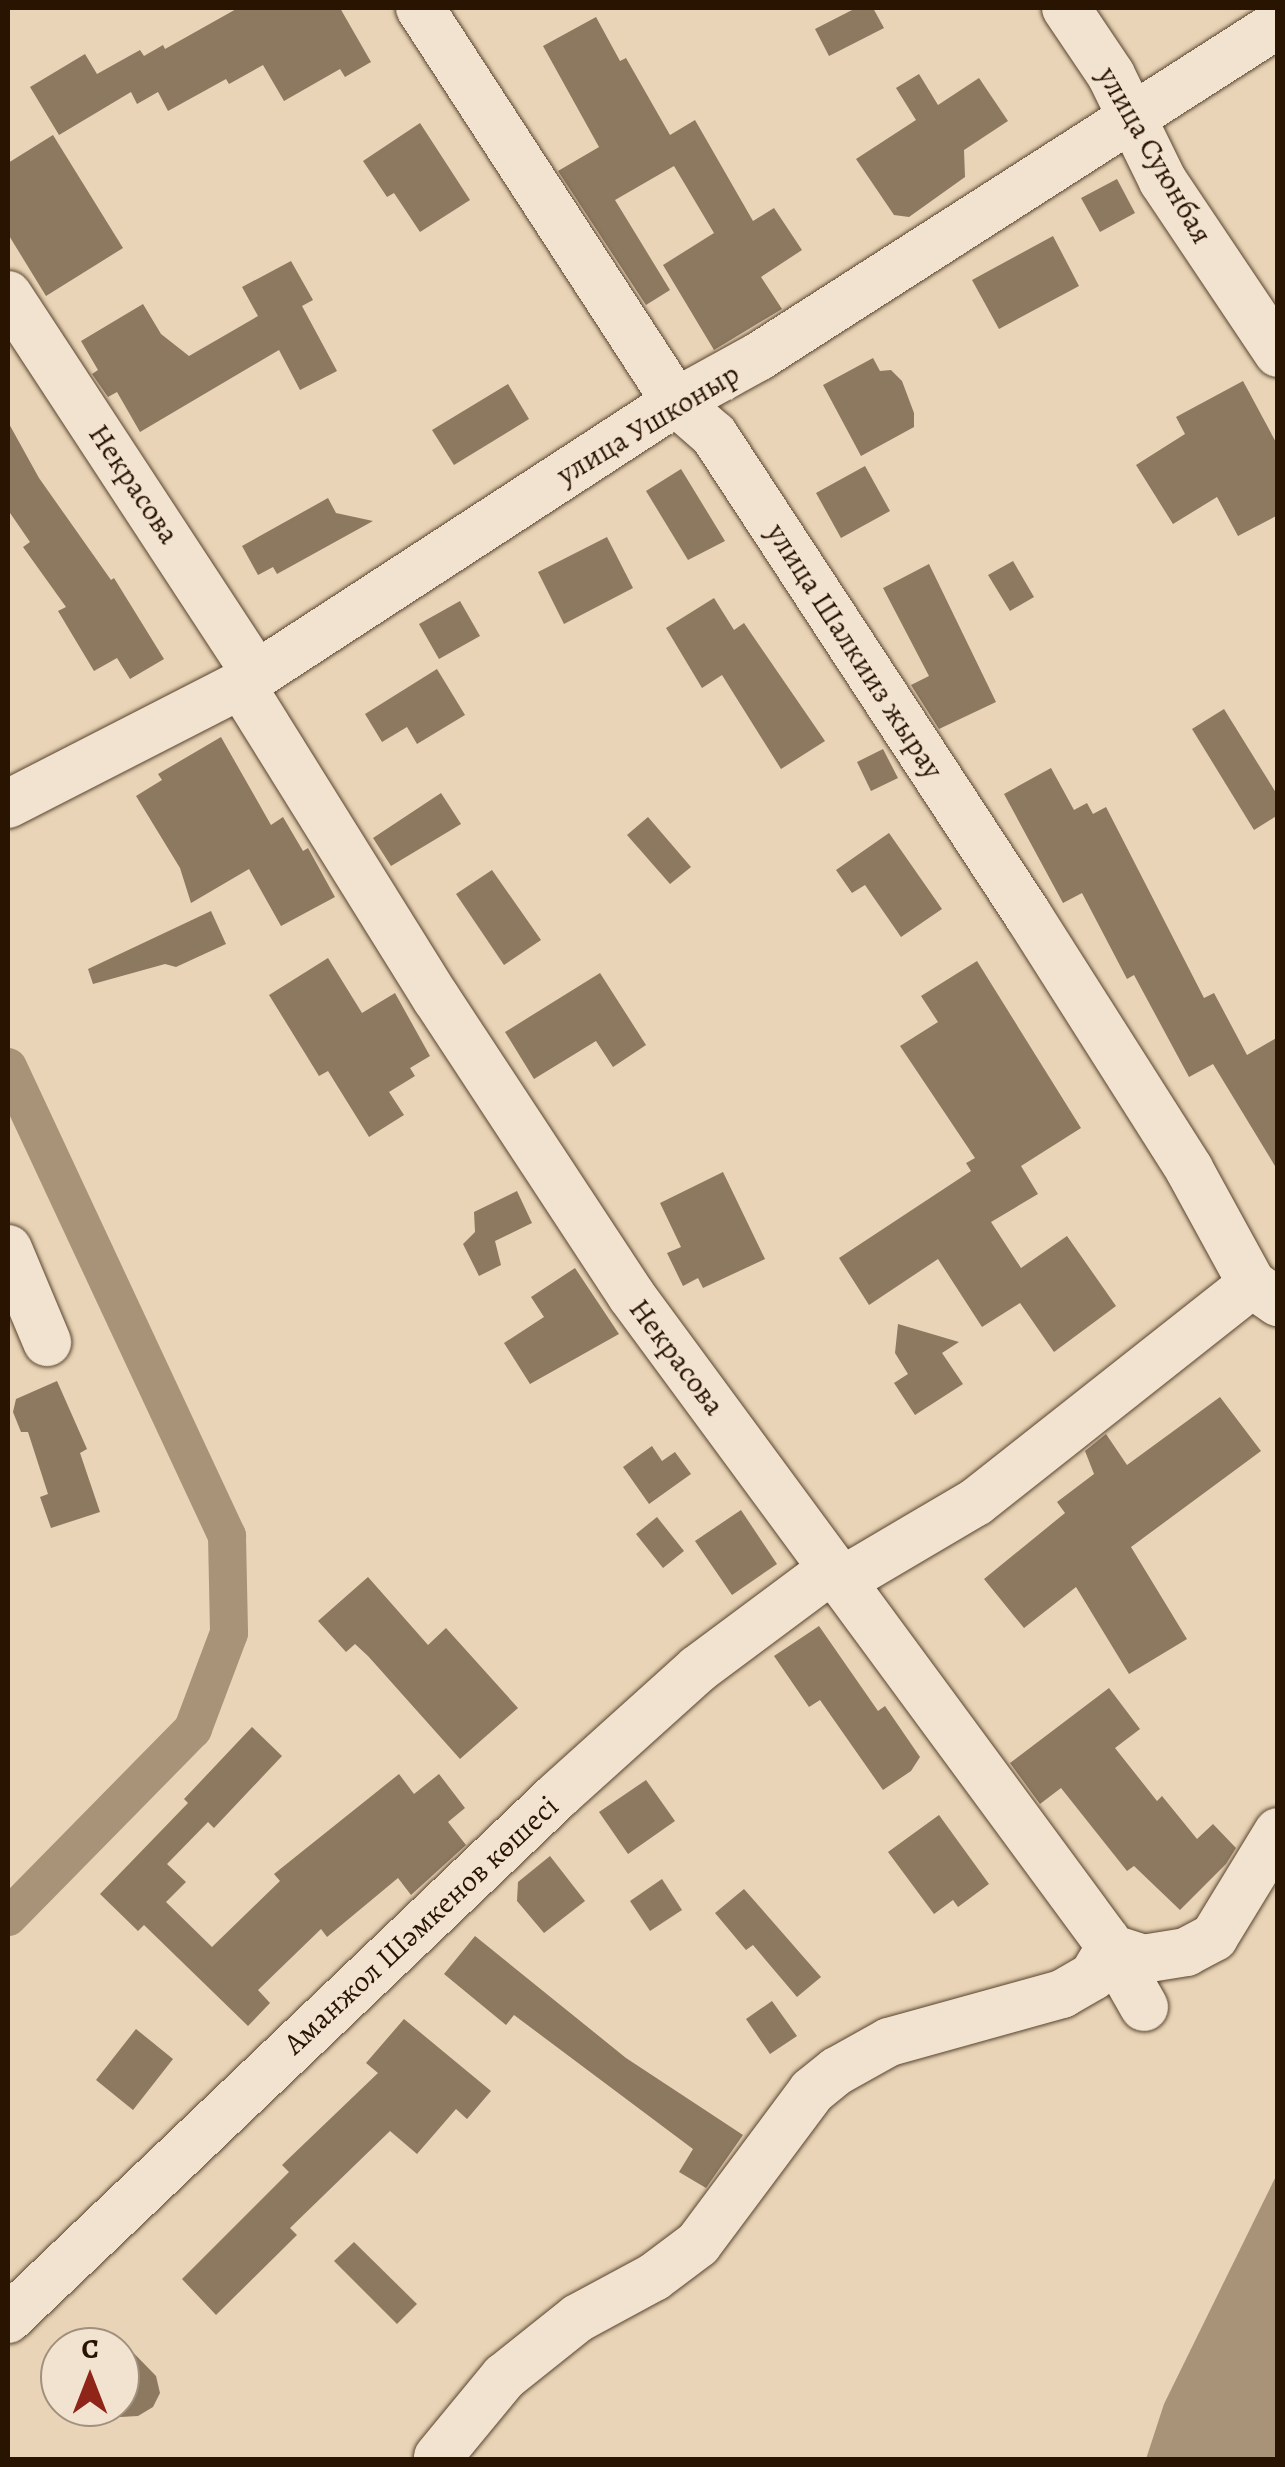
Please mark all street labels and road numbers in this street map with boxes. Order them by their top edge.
street label: улица Суюнбая [1090,60,1220,250]
street label: улица Ушконыр [550,355,746,493]
street label: Некрасова [81,417,187,551]
street label: улица Шалкииз жырау [759,517,951,785]
street label: Некрасова [621,1292,733,1422]
street label: Аманжол Шәмкенов көшесі [276,1788,566,2062]

